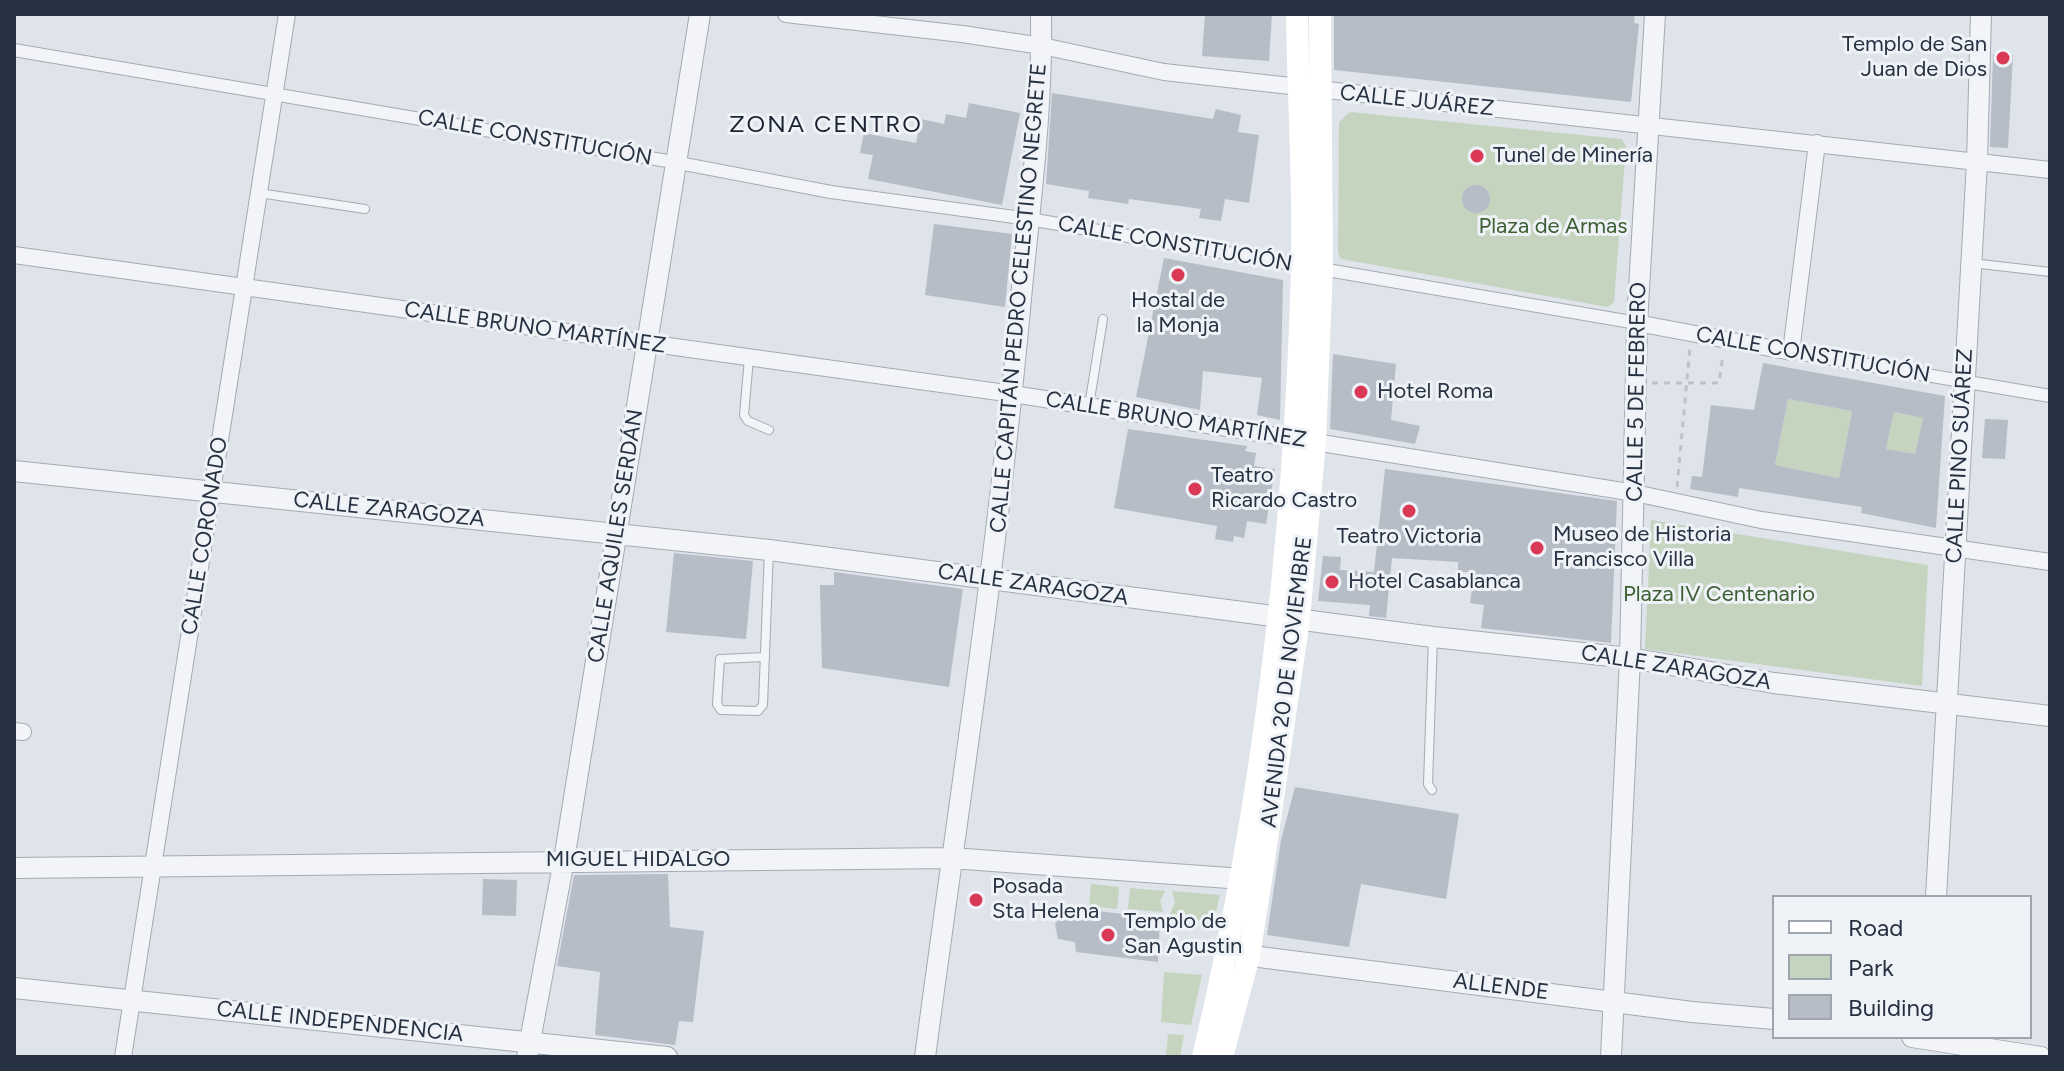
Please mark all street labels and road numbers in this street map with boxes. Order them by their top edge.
street label: CALLE CAPITÁN PEDRO CELESTINO NEGRETE [985,62,1053,534]
street label: CALLE JUÁREZ [1339,80,1495,122]
street label: CALLE CONSTITUCIÓN [416,104,654,172]
street label: CALLE CONSTITUCIÓN [1056,210,1294,278]
street label: CALLE 5 DE FEBRERO [1622,282,1652,502]
street label: CALLE BRUNO MARTÍNEZ [403,297,667,359]
street label: CALLE CONSTITUCIÓN [1694,321,1932,389]
street label: CALLE PINO SUÁREZ [1941,348,1979,564]
street label: CALLE BRUNO MARTÍNEZ [1044,386,1308,454]
street label: CALLE AQUILES SERDÁN [583,407,649,665]
street label: CALLE CORONADO [176,435,234,637]
street label: CALLE ZARAGOZA [292,487,486,533]
street label: AVENIDA 20 DE NOVIEMBRE [1256,535,1318,829]
street label: CALLE ZARAGOZA [936,559,1130,611]
street label: CALLE ZARAGOZA [1579,640,1773,696]
street label: MIGUEL HIDALGO [546,847,730,873]
street label: ALLENDE [1452,968,1550,1006]
street label: CALLE INDEPENDENCIA [215,996,465,1048]

